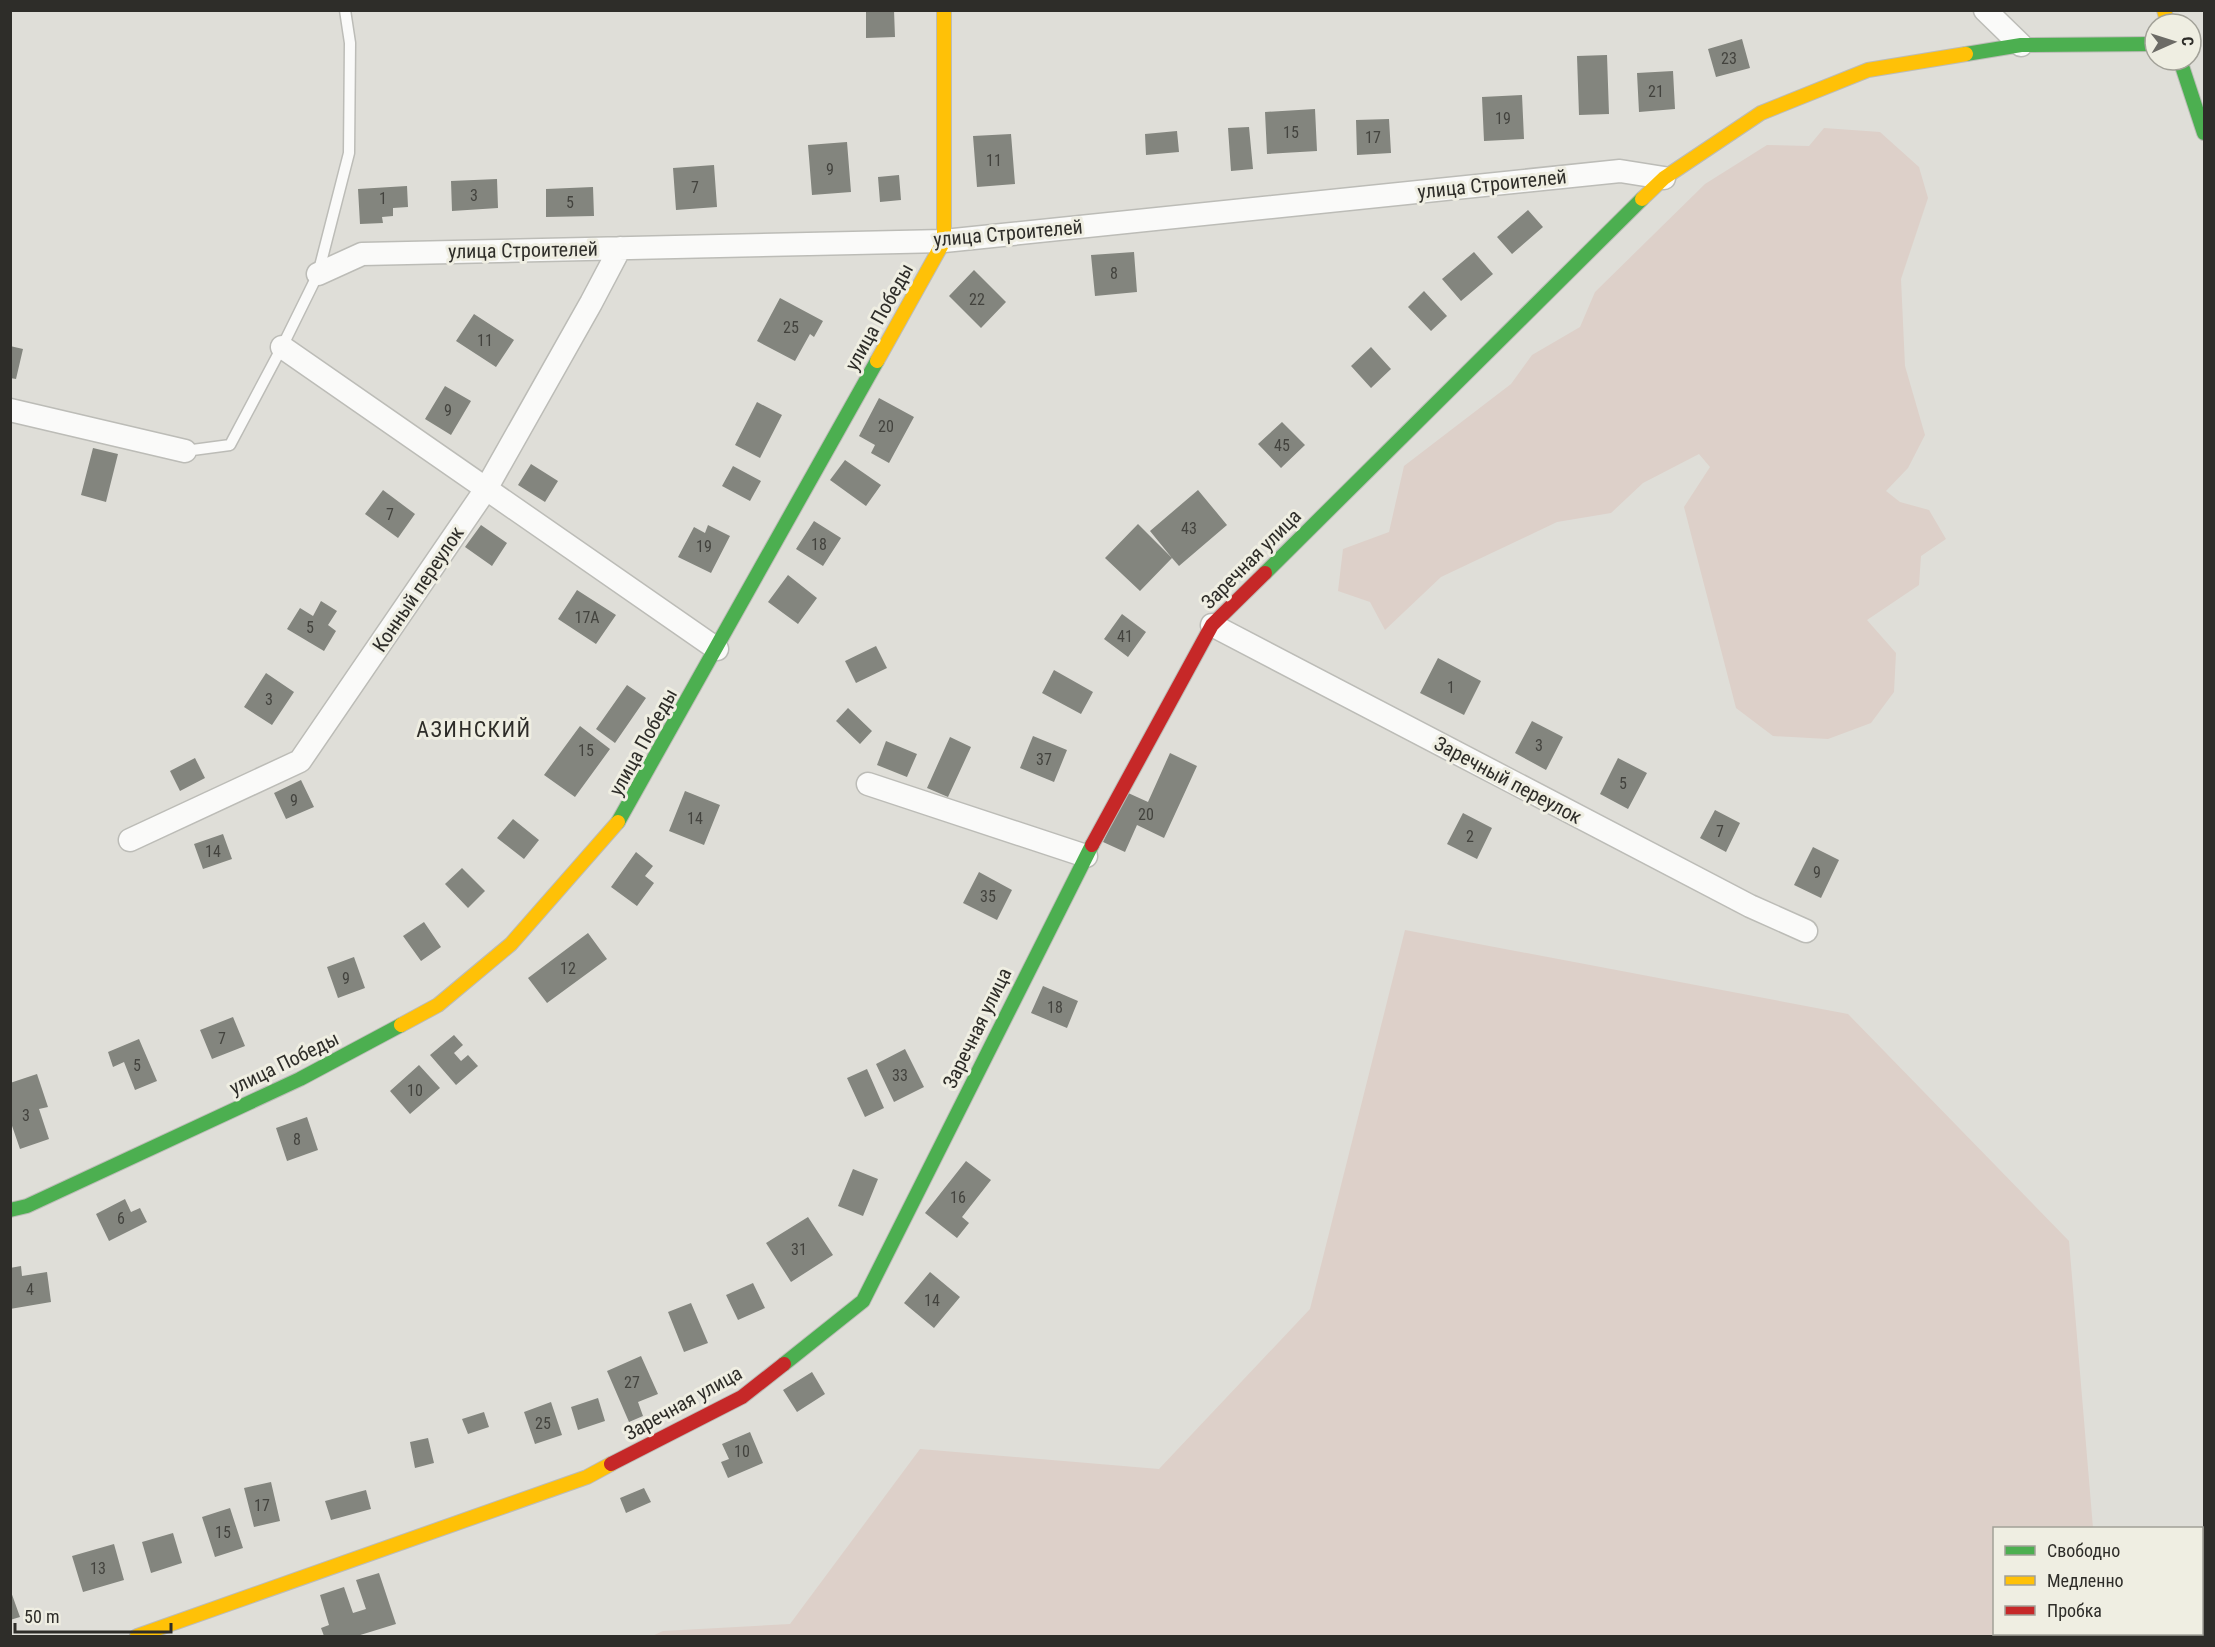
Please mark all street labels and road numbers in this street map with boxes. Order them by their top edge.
street label: улица Строителей [1416,164,1568,204]
street label: улица Строителей [932,215,1084,251]
street label: улица Строителей [448,237,598,263]
street label: улица Победы [840,259,918,375]
street label: Заречная улица [1196,504,1306,614]
street label: Конный переулок [367,521,469,656]
street label: улица Победы [604,684,682,800]
street label: Заречный переулок [1430,731,1586,829]
street label: Заречная улица [937,964,1017,1092]
street label: улица Победы [225,1026,343,1100]
street label: Заречная улица [620,1361,746,1445]

